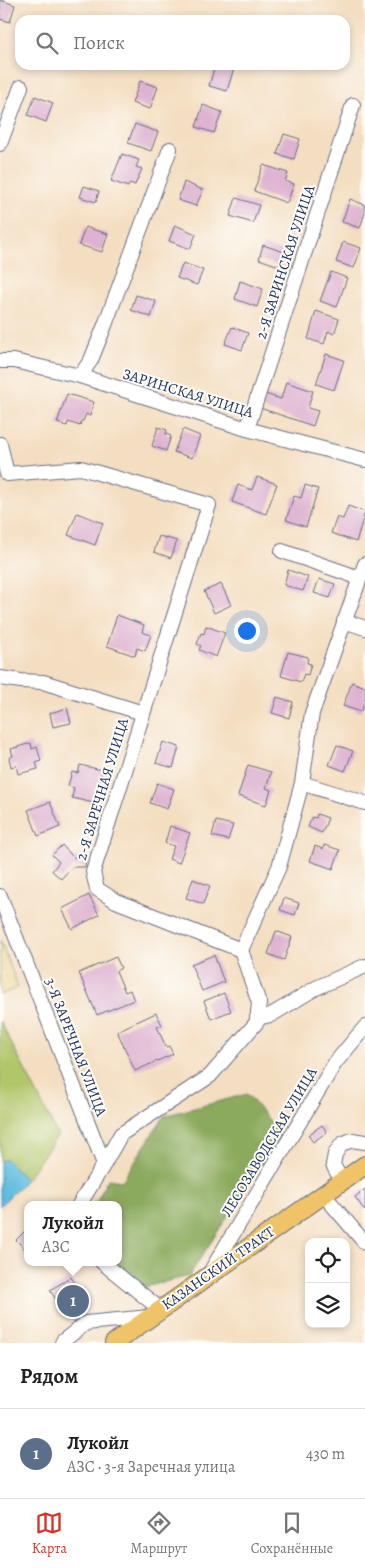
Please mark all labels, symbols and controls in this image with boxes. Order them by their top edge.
search box [15,15,350,70]
icon: search [33,29,61,57]
text: Поиск [73,30,125,56]
street label: 2-Я ЗАРИНСКАЯ УЛИЦА [251,182,319,342]
street label: ЗАРИНСКАЯ УЛИЦА [120,364,256,422]
your location [234,618,260,644]
street label: 2-Я ЗАРЕЧНАЯ УЛИЦА [71,715,133,863]
street label: 3-Я ЗАРЕЧНАЯ УЛИЦА [40,975,112,1119]
street label: ЛЕСОЗАВОДСКАЯ УЛИЦА [216,1063,322,1220]
popup [24,1201,122,1266]
text: Лукойл [42,1210,104,1236]
street label: КАЗАНСКИЙ ТРАКТ [158,1221,279,1314]
text: АЗС [42,1236,70,1258]
map controls [305,1238,350,1328]
button: locate [305,1238,350,1283]
pin: 1 [57,1282,89,1320]
button: layers [305,1283,350,1328]
text: Рядом [20,1362,78,1390]
text: Лукойл [67,1430,129,1456]
text: 1 [33,1443,39,1465]
text: 430 m [306,1443,345,1465]
text: АЗС · 3-я Заречная улица [67,1456,235,1478]
tab: Карта [32,1509,67,1558]
tab: Маршрут [131,1509,187,1558]
tab: Сохранённые [251,1509,333,1558]

